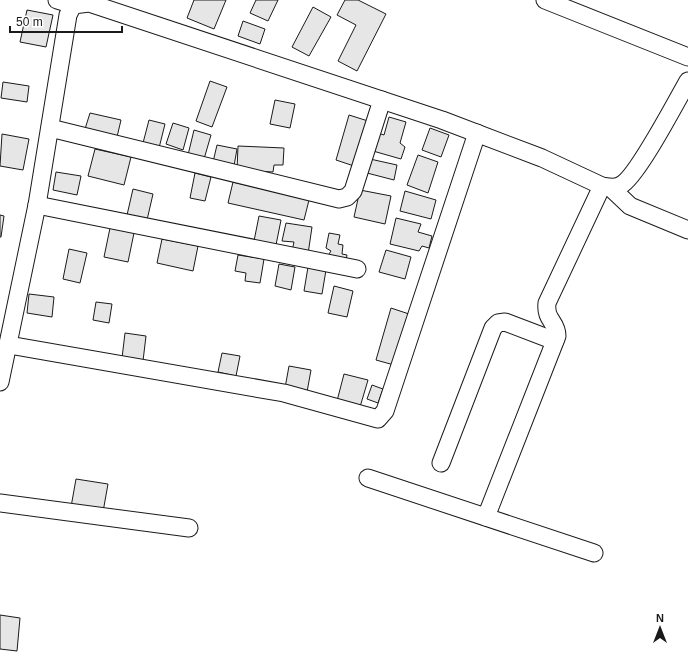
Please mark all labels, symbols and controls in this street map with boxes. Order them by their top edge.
scale bar [10,8,122,34]
text: 50 m [16,15,43,29]
north arrow [640,608,680,648]
text: N [656,612,664,624]

